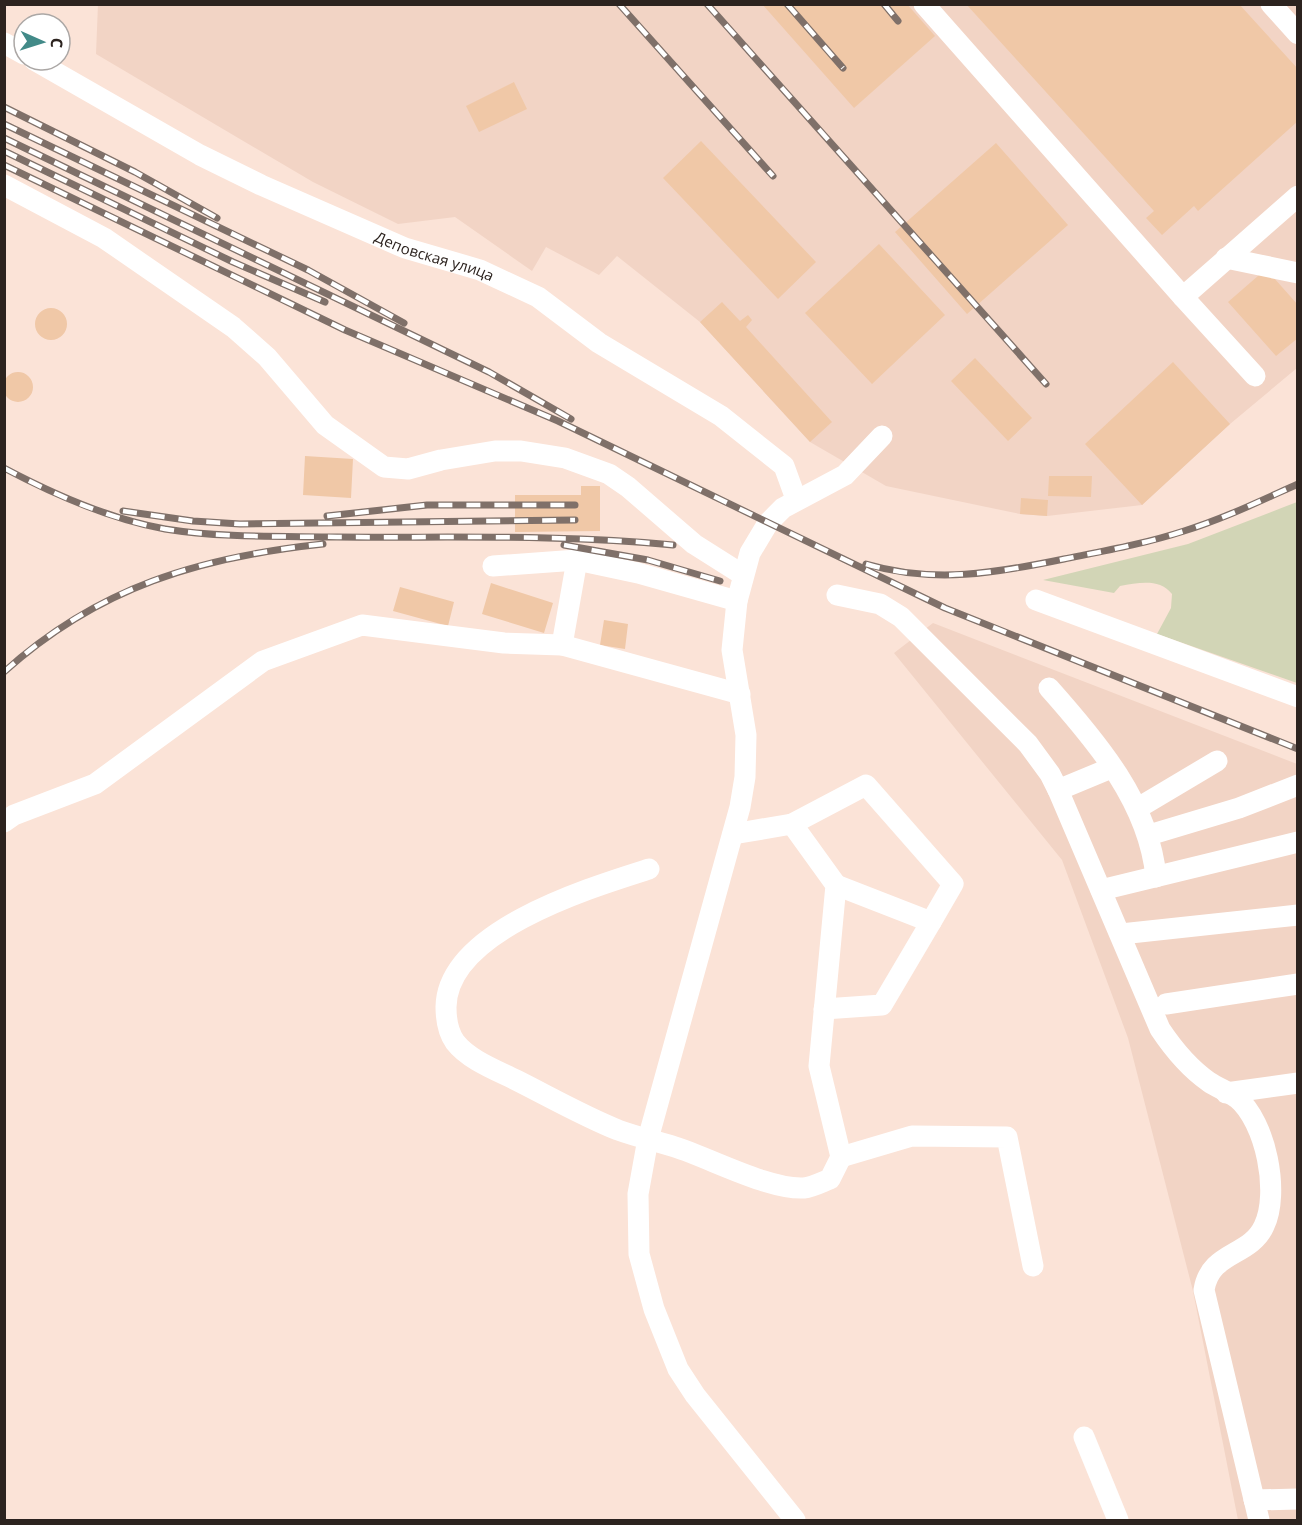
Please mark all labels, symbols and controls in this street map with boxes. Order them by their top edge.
north arrow [12,12,72,72]
text: С [46,37,68,48]
street label: Деповская улица [372,226,498,285]

